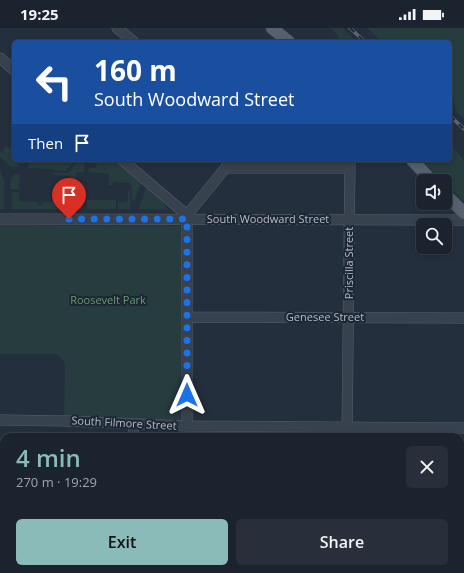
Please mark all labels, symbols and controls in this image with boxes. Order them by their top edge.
text: 19:25 [20,4,59,24]
text: 160 m [94,51,177,89]
icon: left [28,56,80,108]
text: South Woodward Street [94,87,294,111]
icon: arrive [71,132,93,154]
text: Then [28,133,63,153]
map controls [416,174,452,254]
button: sound [416,174,452,210]
pin [52,178,86,219]
icon: arrive [58,184,80,206]
street label: South Woodward Street [207,211,329,226]
button: search [416,218,452,254]
street label: Priscilla Street [341,227,356,299]
park label: Roosevelt Park [70,292,146,307]
street label: Genesee Street [286,309,364,324]
position arrow [166,374,208,416]
street label: South Filmore Street [71,412,177,433]
text: 4 min [16,441,81,474]
button: close [406,446,448,488]
text: 270 m · 19:29 [16,473,97,491]
button: Exit [16,519,228,565]
button: Share [236,519,448,565]

